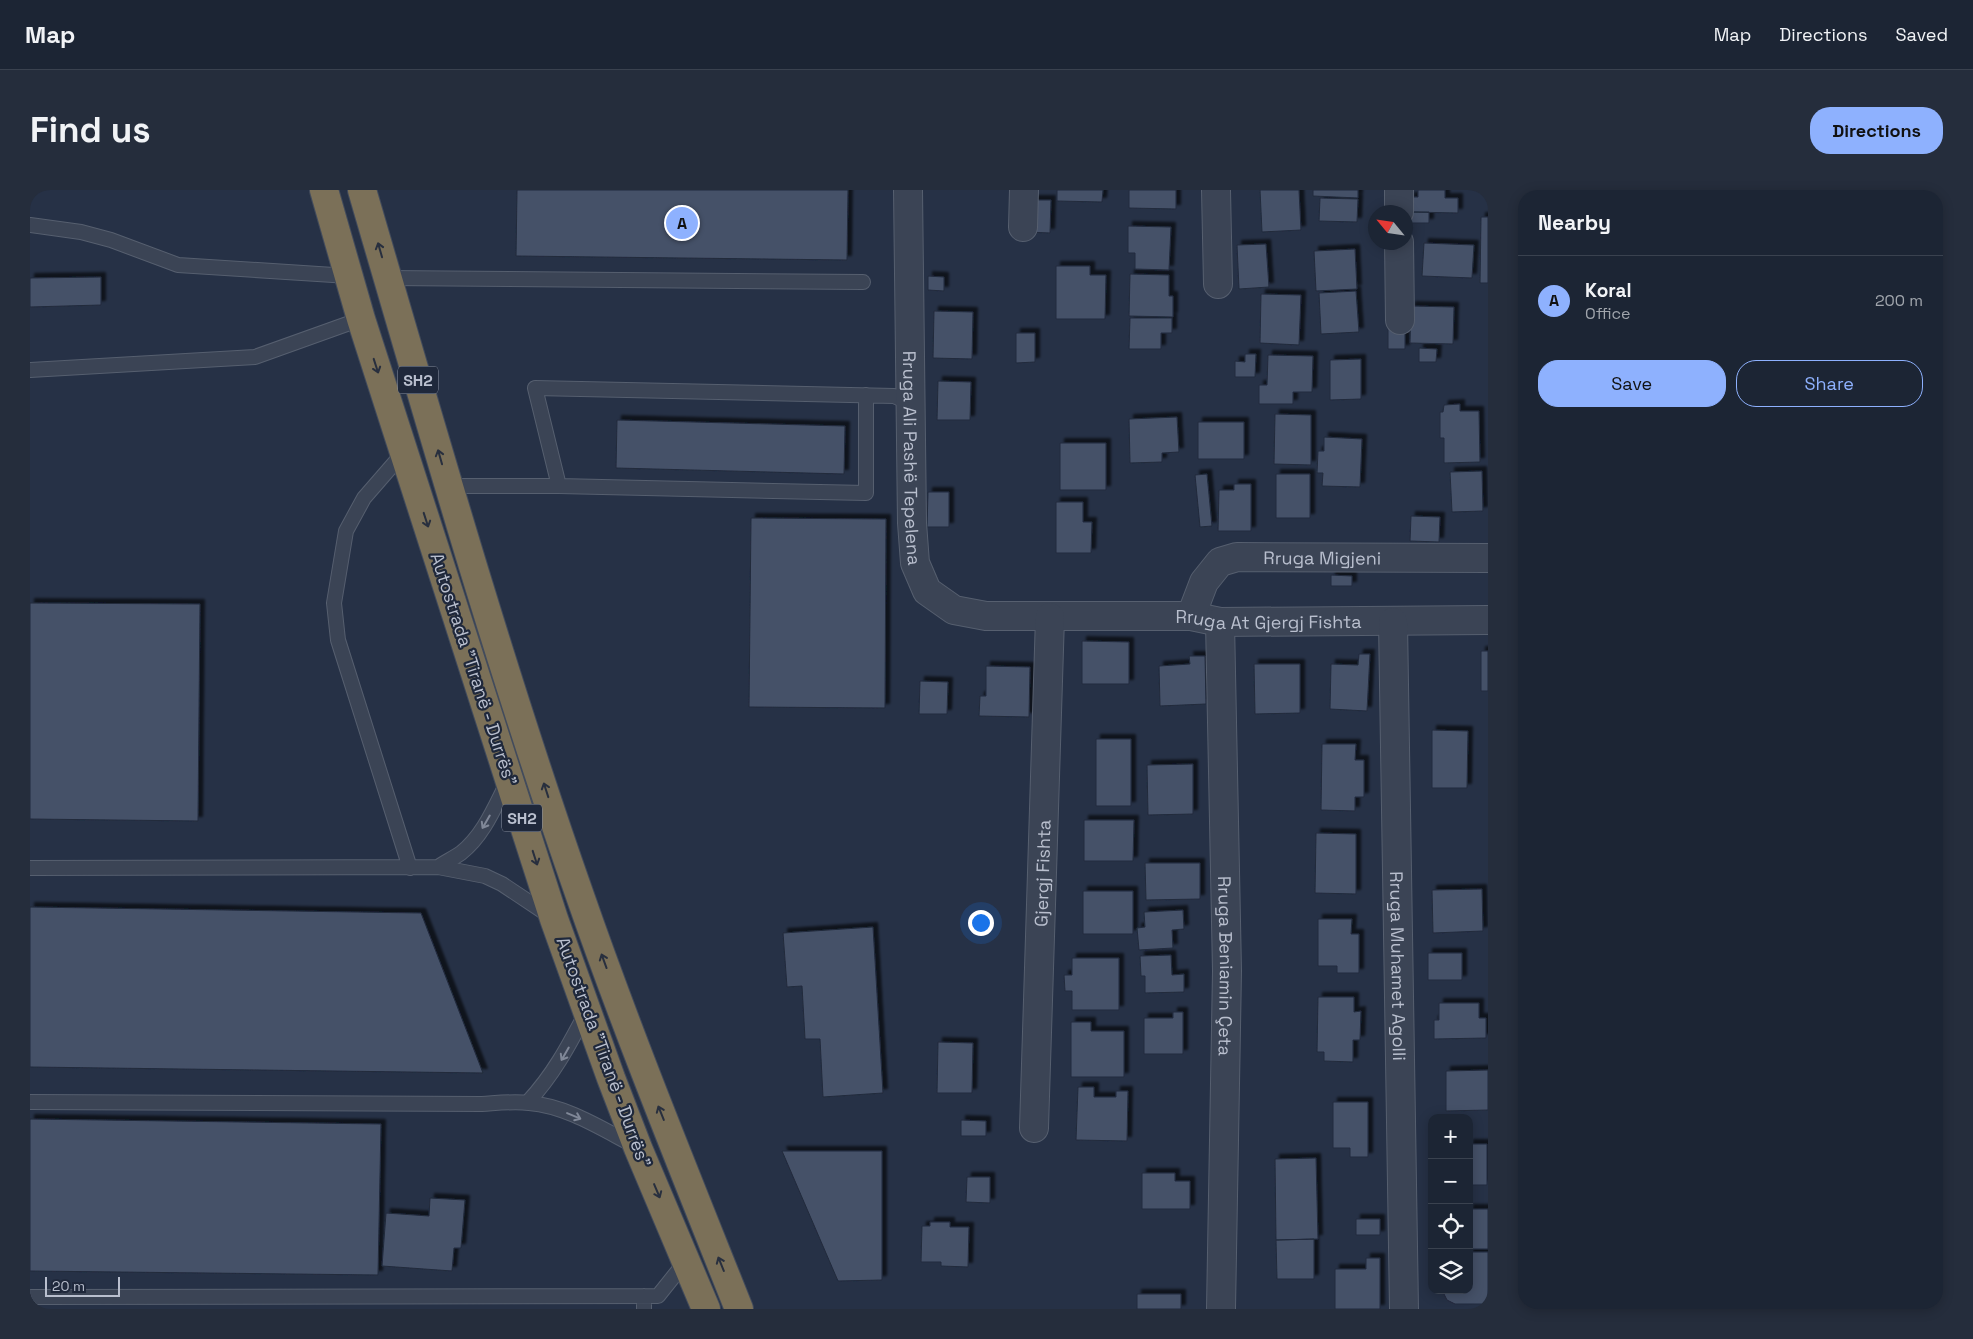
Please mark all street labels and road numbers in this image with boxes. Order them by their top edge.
street label: Rruga Ali Pashë Tepelena [898,350,927,566]
road number: SH2 [398,366,438,394]
street label: Rruga Migjeni [1263,546,1381,569]
street label: Autostrada "Tiranë - Durrës" [425,550,523,788]
street label: Rruga At Gjergj Fishta [1176,605,1362,634]
road number: SH2 [502,804,542,831]
street label: Gjergj Fishta [1029,819,1055,927]
street label: Rruga Muhamet Agolli [1385,871,1412,1061]
street label: Rruga Beniamin Çeta [1214,876,1239,1056]
street label: Autostrada "Tiranë - Durrës" [552,934,656,1170]

